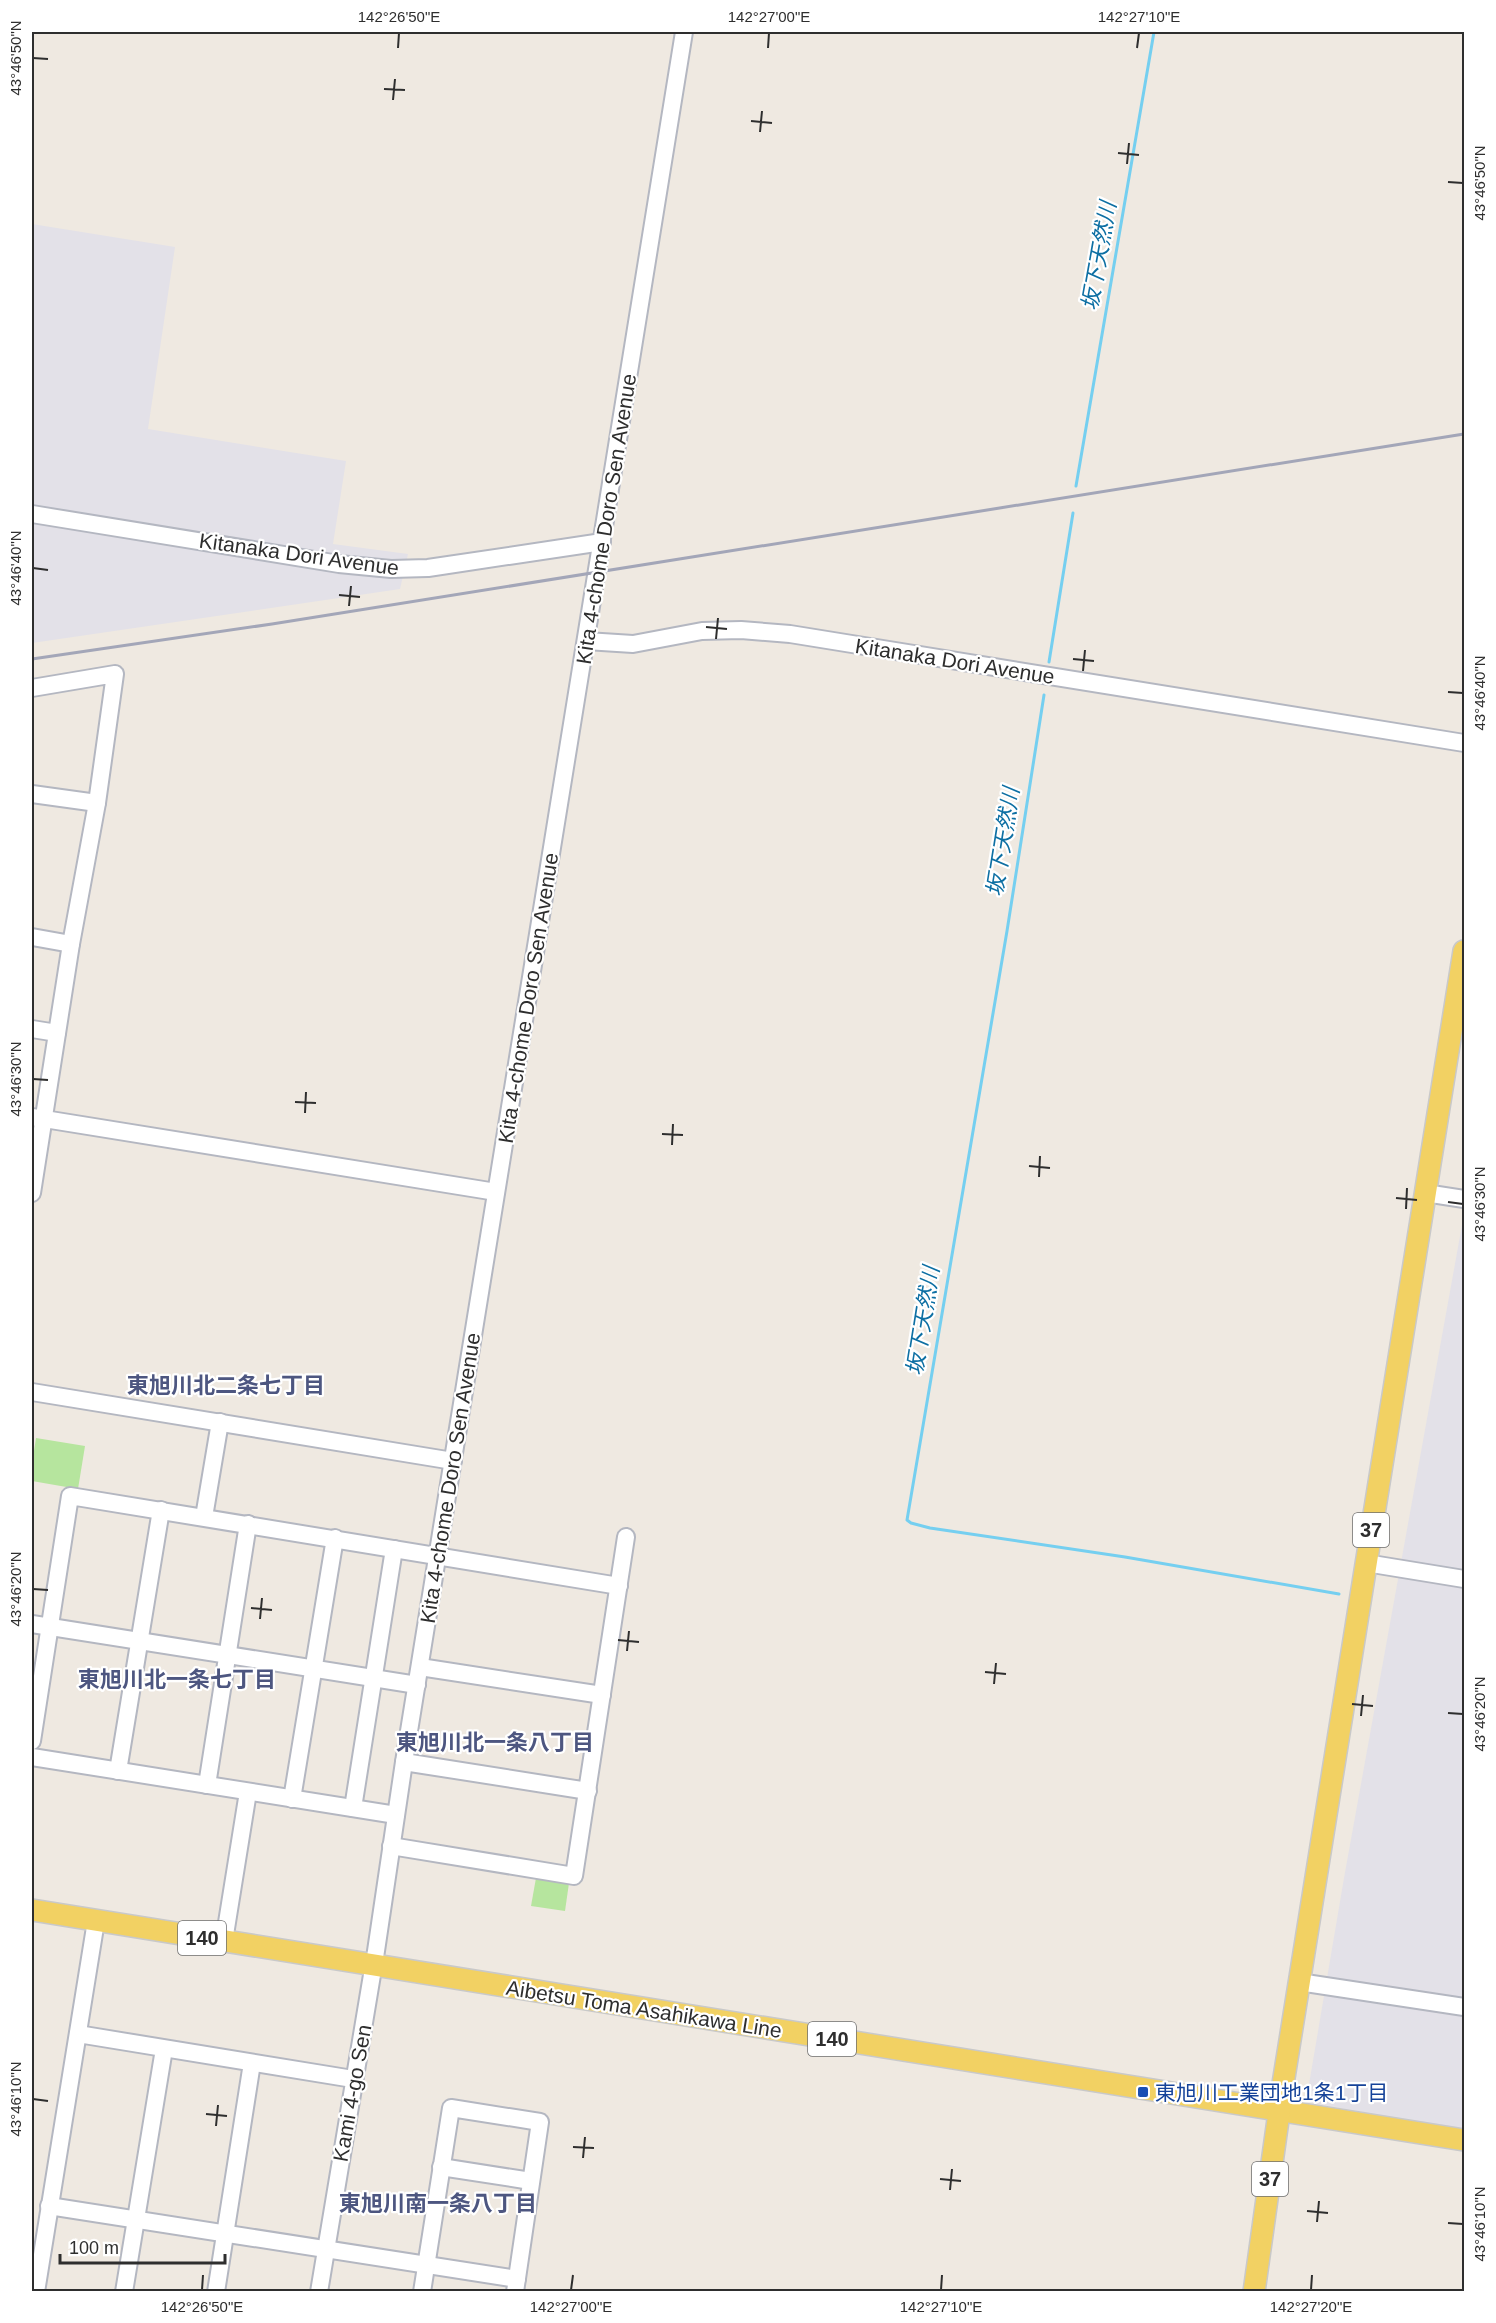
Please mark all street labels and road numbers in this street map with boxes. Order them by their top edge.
street label: Kita 4-chome Doro Sen Avenue [572,372,640,666]
street label: Kitanaka Dori Avenue [198,529,400,579]
street label: Kitanaka Dori Avenue [854,634,1056,688]
street label: Kita 4-chome Doro Sen Avenue [494,851,562,1145]
street label: Kita 4-chome Doro Sen Avenue [416,1331,484,1625]
road number: 37 [1353,1513,1389,1547]
road number: 140 [178,1921,226,1955]
street label: Aibetsu Toma Asahikawa Line [505,1976,783,2042]
road number: 140 [808,2022,856,2056]
street label: Kami 4-go Sen [329,2023,375,2163]
road number: 37 [1252,2162,1288,2196]

